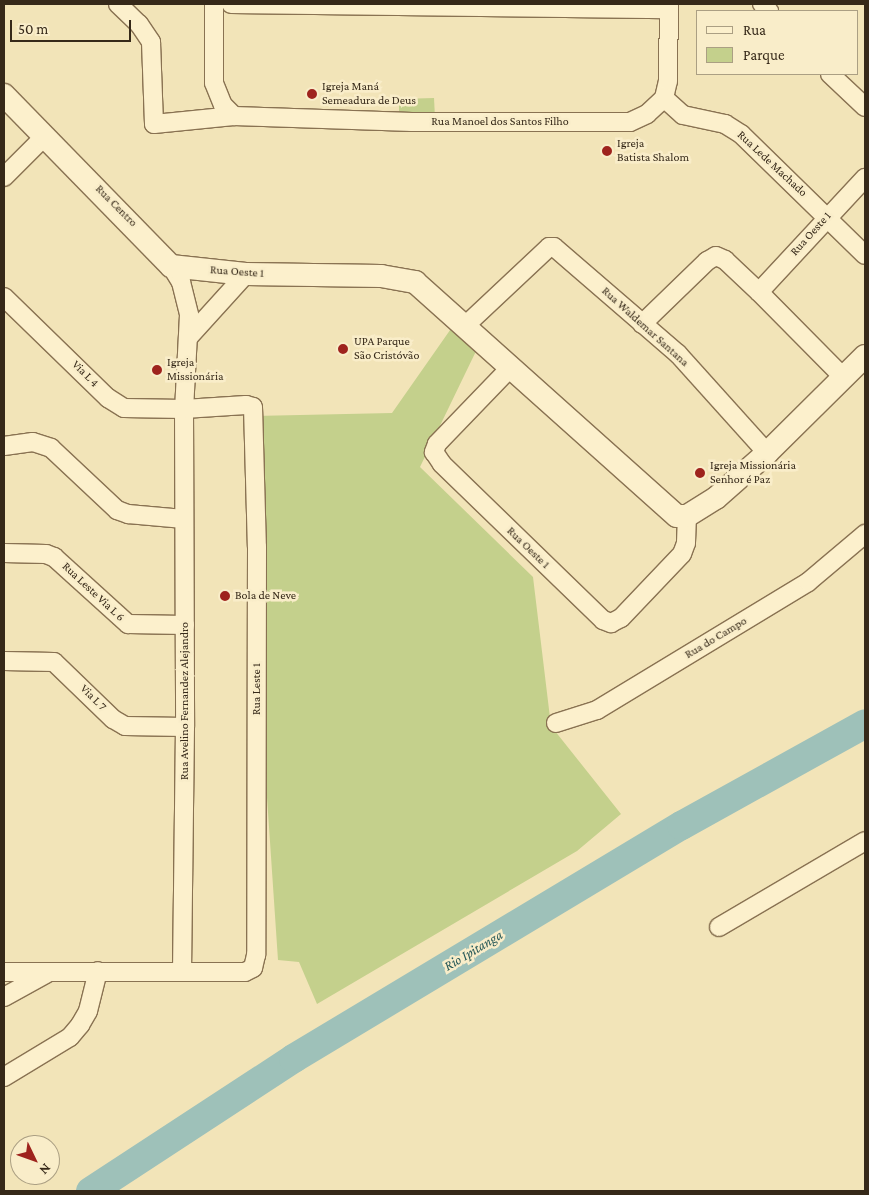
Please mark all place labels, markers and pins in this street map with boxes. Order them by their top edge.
place label: Igreja Maná Semeadura de Deus [322,80,416,108]
marker: Igreja Maná Semeadura de Deus [306,88,318,100]
place label: Igreja Batista Shalom [617,137,689,165]
marker: Igreja Batista Shalom [601,145,613,157]
place label: UPA Parque São Cristóvão [354,335,419,363]
marker: UPA Parque São Cristóvão [336,342,350,356]
place label: Igreja Missionária [167,356,224,384]
marker: Igreja Missionária [151,364,163,376]
place label: Igreja Missionária Senhor é Paz [710,459,796,487]
marker: Igreja Missionária Senhor é Paz [694,467,706,479]
place label: Bola de Neve [235,589,296,603]
marker: Bola de Neve [219,590,231,602]

